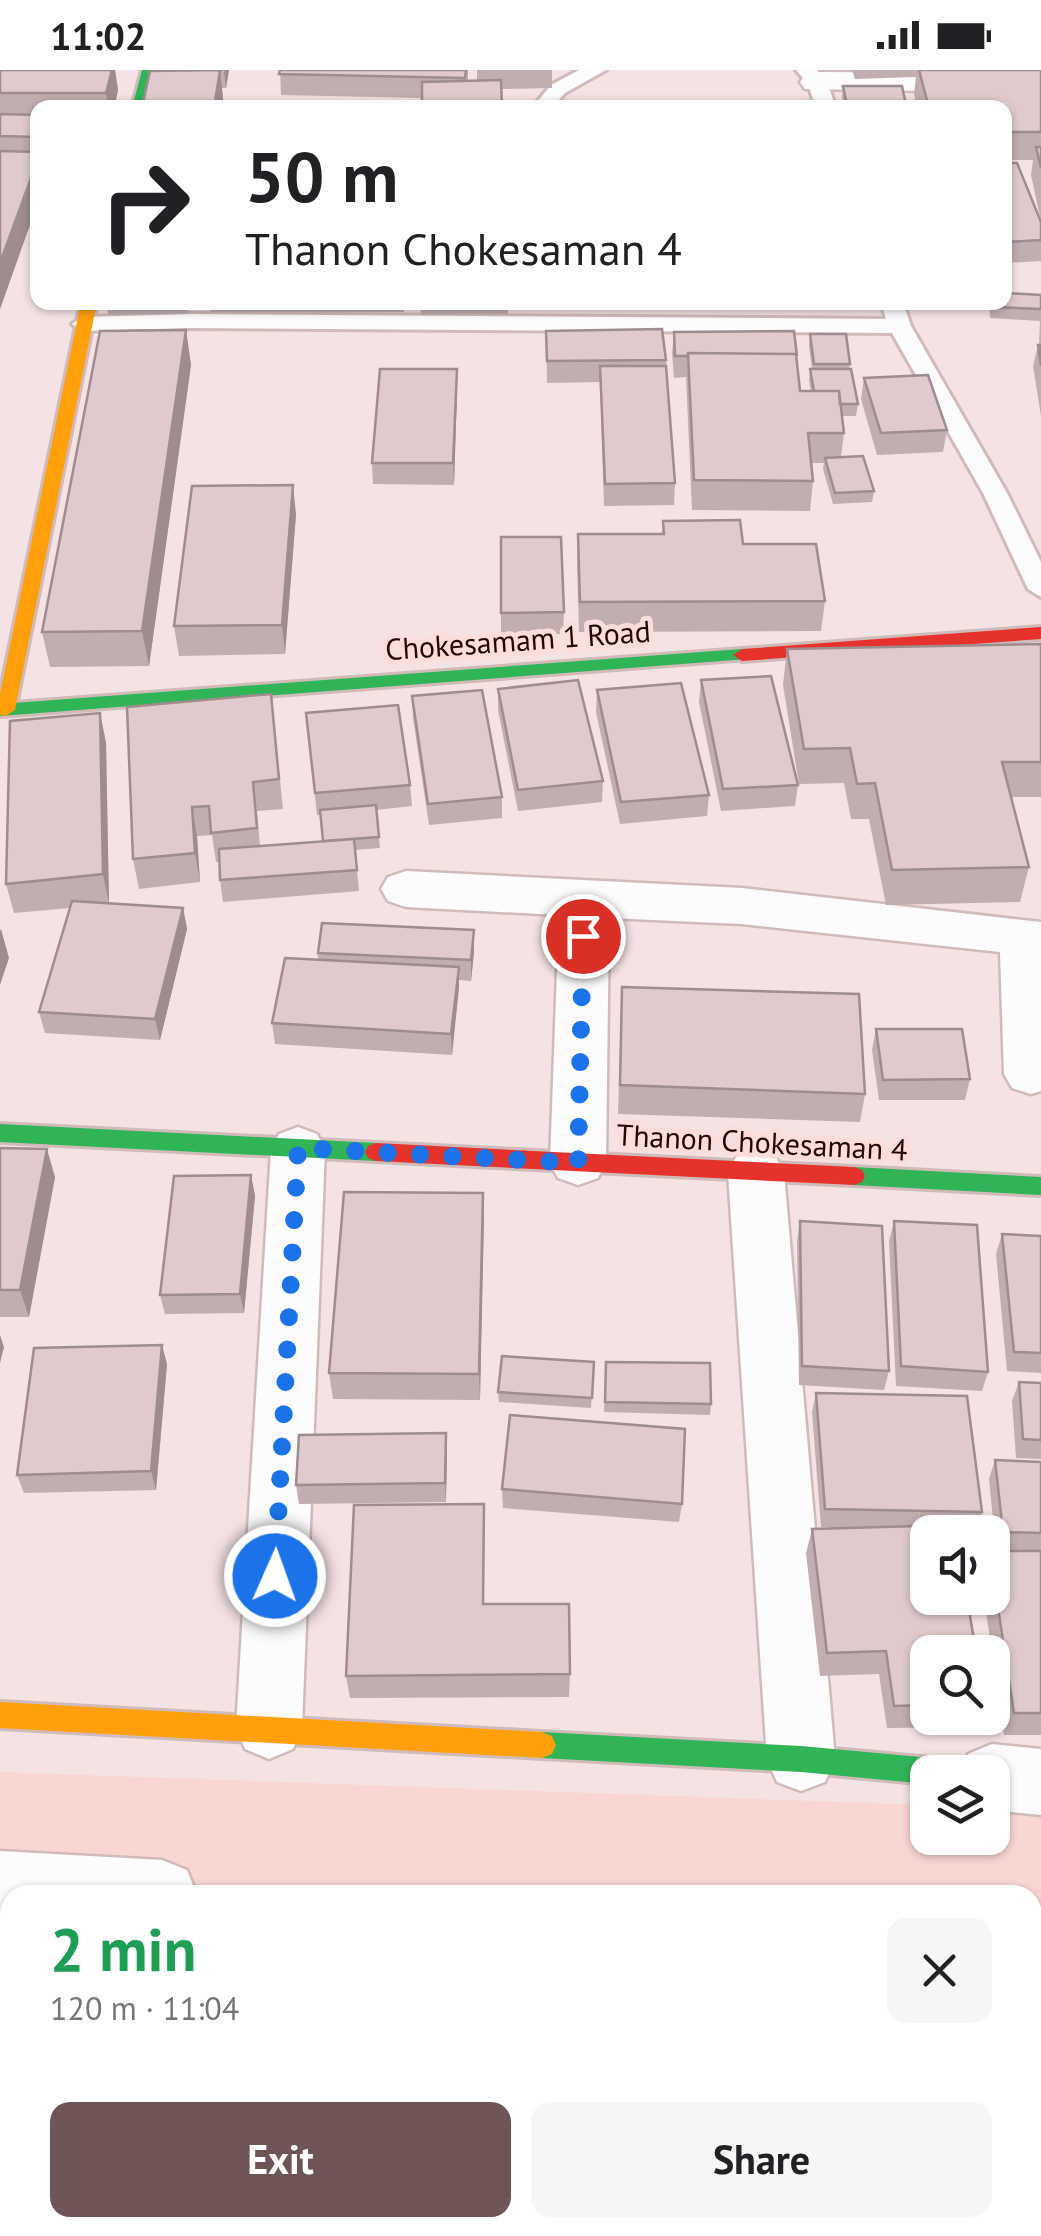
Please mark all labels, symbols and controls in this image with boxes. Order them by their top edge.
text: 11:02 [50,11,146,60]
text: 50 m [245,131,398,221]
icon: right [80,140,210,270]
text: Thanon Chokesaman 4 [245,219,682,277]
street label: Chokesamam 1 Road [384,611,652,668]
pin [541,894,626,979]
icon: arrive [556,909,611,964]
street label: Thanon Chokesaman 4 [616,1114,909,1169]
map controls [910,1515,1010,1855]
button: sound [910,1515,1010,1615]
position arrow [223,1524,327,1628]
button: search [910,1635,1010,1735]
button: layers [910,1755,1010,1855]
text: 2 min [50,1910,196,1988]
button: close [887,1918,992,2023]
text: 120 m · 11:04 [50,1987,239,2029]
button: Exit [50,2102,511,2217]
button: Share [531,2102,992,2217]

